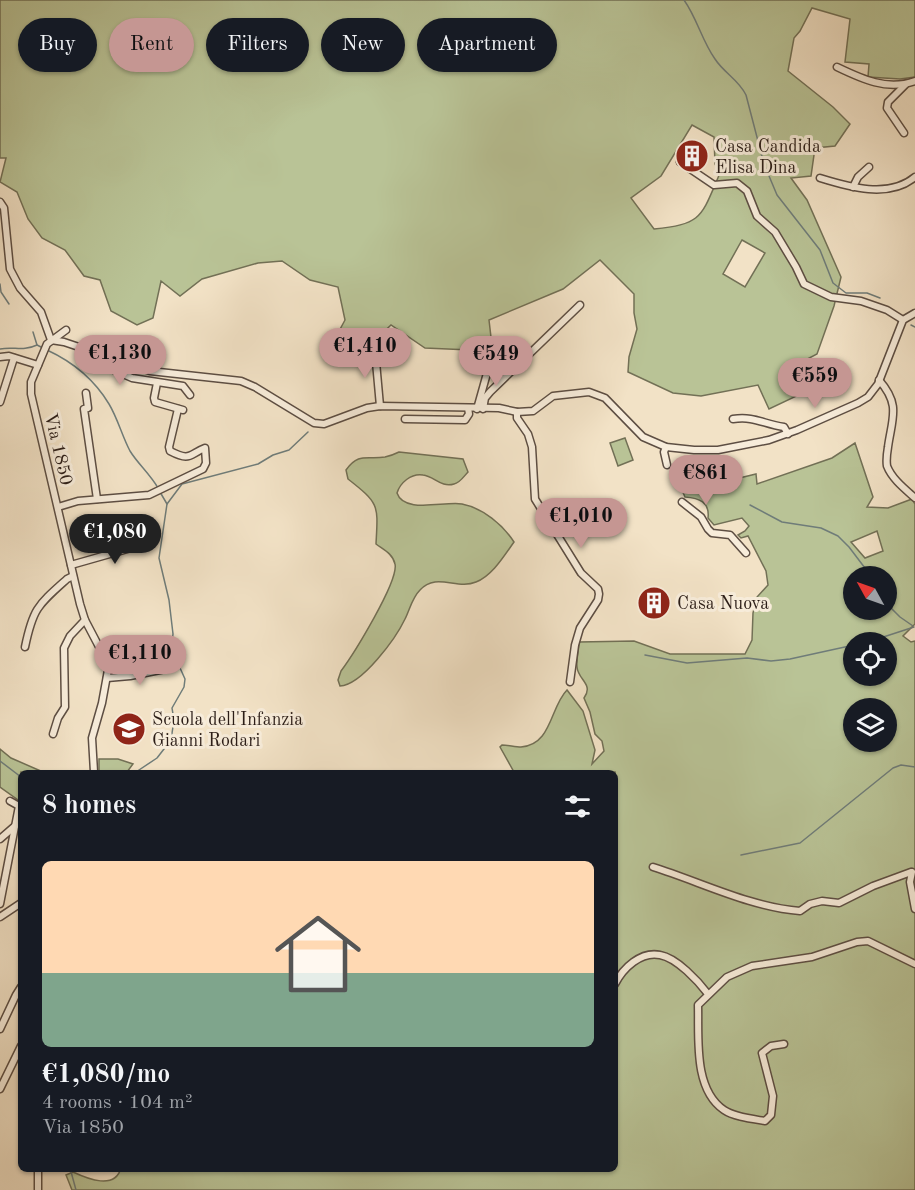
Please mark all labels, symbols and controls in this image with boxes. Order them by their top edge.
chip: Buy [18,18,97,72]
chip: Rent [109,18,194,72]
chip: Filters [206,18,309,72]
chip: New [321,18,405,72]
chip: Apartment [417,18,557,72]
building icon: Casa Candida Elisa Dina [674,138,710,174]
place label: Casa Candida Elisa Dina [715,138,821,177]
pin: €1,410 [316,328,414,379]
pin: €1,130 [71,335,169,386]
pin: €549 [460,336,532,387]
text: €1,410 [333,337,397,357]
text: €1,130 [88,344,152,364]
text: €549 [473,345,519,365]
pin: €559 [779,358,851,409]
text: €559 [792,367,838,387]
street label: Via 1850 [41,411,75,487]
pin: €861 [670,455,742,506]
text: €861 [683,464,729,484]
pin: €1,010 [532,498,630,549]
text: €1,010 [549,507,613,527]
pin: €1,080 [66,514,164,565]
text: €1,080 [83,523,147,543]
north arrow [843,566,897,620]
map controls [843,566,897,752]
building icon: Casa Nuova [636,585,672,621]
place label: Casa Nuova [677,595,769,613]
button: locate [843,632,897,686]
pin: €1,110 [91,635,189,686]
text: €1,110 [108,644,172,664]
button: layers [843,698,897,752]
school or university icon: Scuola dell'Infanzia Gianni Rodari [111,711,147,747]
place label: Scuola dell'Infanzia Gianni Rodari [152,711,303,750]
icon: filters [561,790,594,823]
text: 8 homes [42,793,136,819]
icon: home [264,900,372,1008]
text: €1,080/mo [42,1062,170,1088]
text: 4 rooms · 104 m² [42,1093,192,1113]
text: Via 1850 [42,1118,124,1138]

